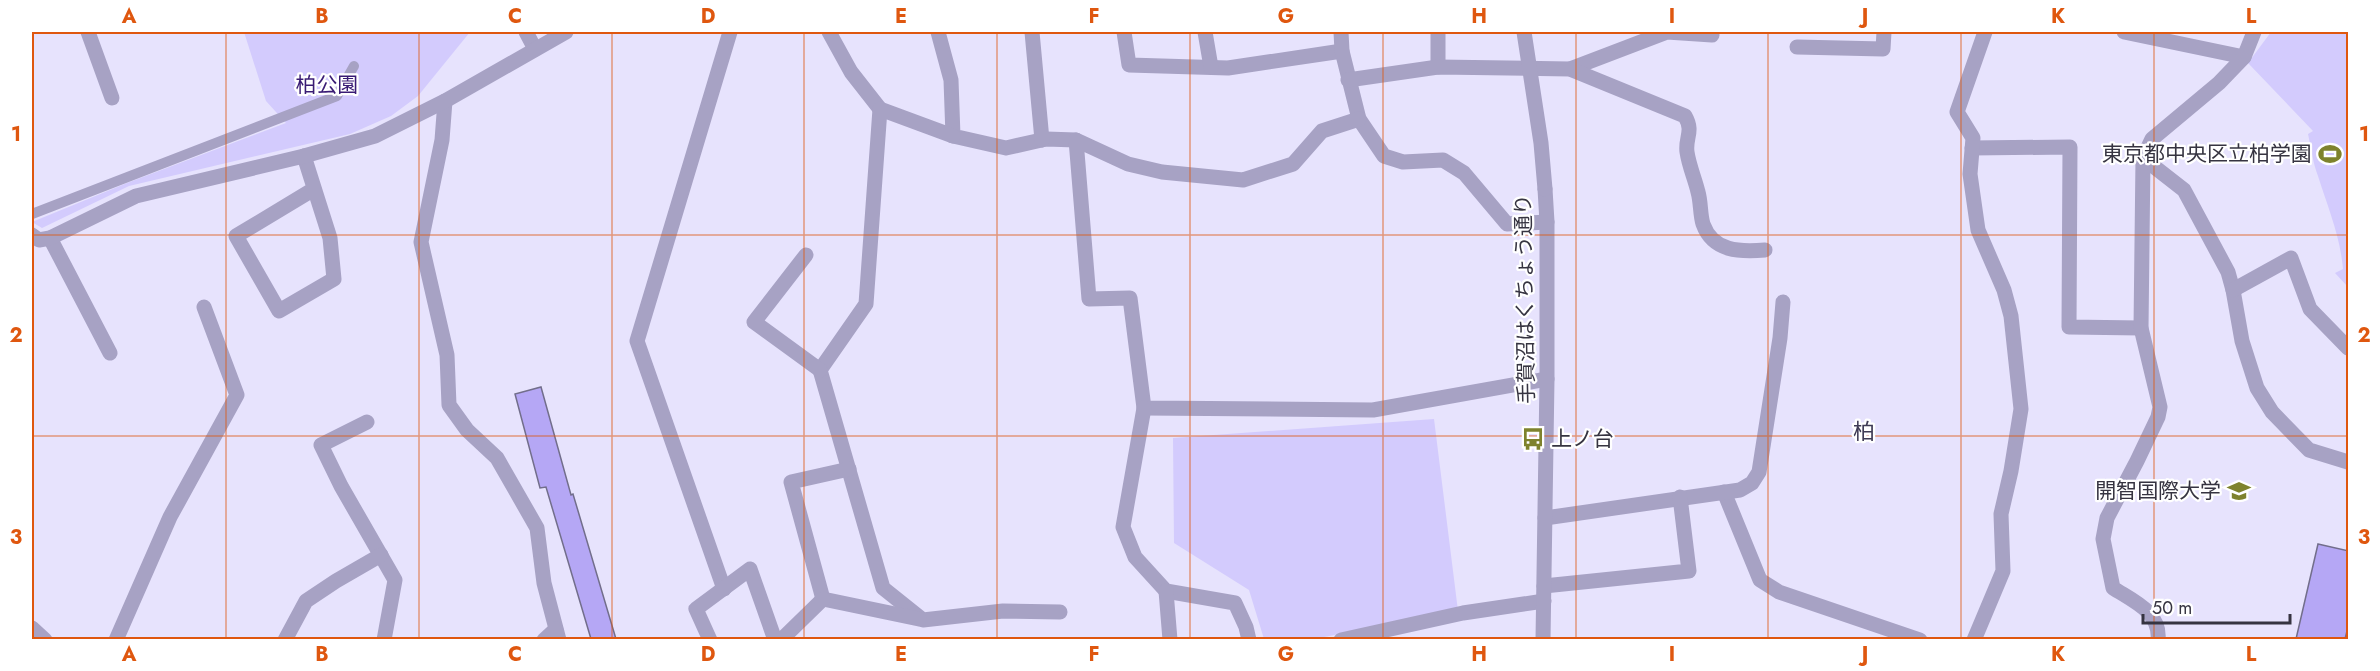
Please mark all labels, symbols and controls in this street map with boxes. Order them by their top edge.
text: A [121,2,137,31]
text: B [315,2,329,31]
text: C [508,2,522,31]
text: D [701,2,715,31]
text: E [895,2,907,31]
text: F [1088,2,1100,31]
text: G [1278,2,1294,31]
text: H [1471,2,1487,31]
text: I [1669,2,1675,31]
text: J [1858,2,1868,31]
text: K [2051,2,2065,31]
text: L [2246,2,2257,31]
park label: 柏公園 [296,70,359,100]
text: 1 [11,120,21,149]
text: 1 [2359,120,2369,149]
place label: 東京都中央区立柏学園 [2102,139,2312,169]
sports icon: 東京都中央区立柏学園 [2317,141,2343,167]
street label: 手賀沼はくちょう通り [1508,194,1542,404]
text: 2 [9,321,23,350]
text: 2 [2357,321,2371,350]
district label: 柏 [1853,415,1875,447]
place label: 上ノ台 [1551,424,1614,454]
bus stop icon: 上ノ台 [1520,426,1546,452]
place label: 開智国際大学 [2095,476,2221,506]
school or university icon: 開智国際大学 [2226,478,2252,504]
text: 3 [10,523,22,552]
text: 3 [2358,523,2370,552]
scale bar [2143,587,2290,625]
text: 50 m [2152,595,2192,621]
text: A [121,640,137,669]
text: B [315,640,329,669]
text: C [508,640,522,669]
text: D [701,640,715,669]
text: E [895,640,907,669]
text: F [1088,640,1100,669]
text: G [1278,640,1294,669]
text: H [1471,640,1487,669]
text: I [1669,640,1675,669]
text: J [1858,640,1868,669]
text: K [2051,640,2065,669]
text: L [2246,640,2257,669]

